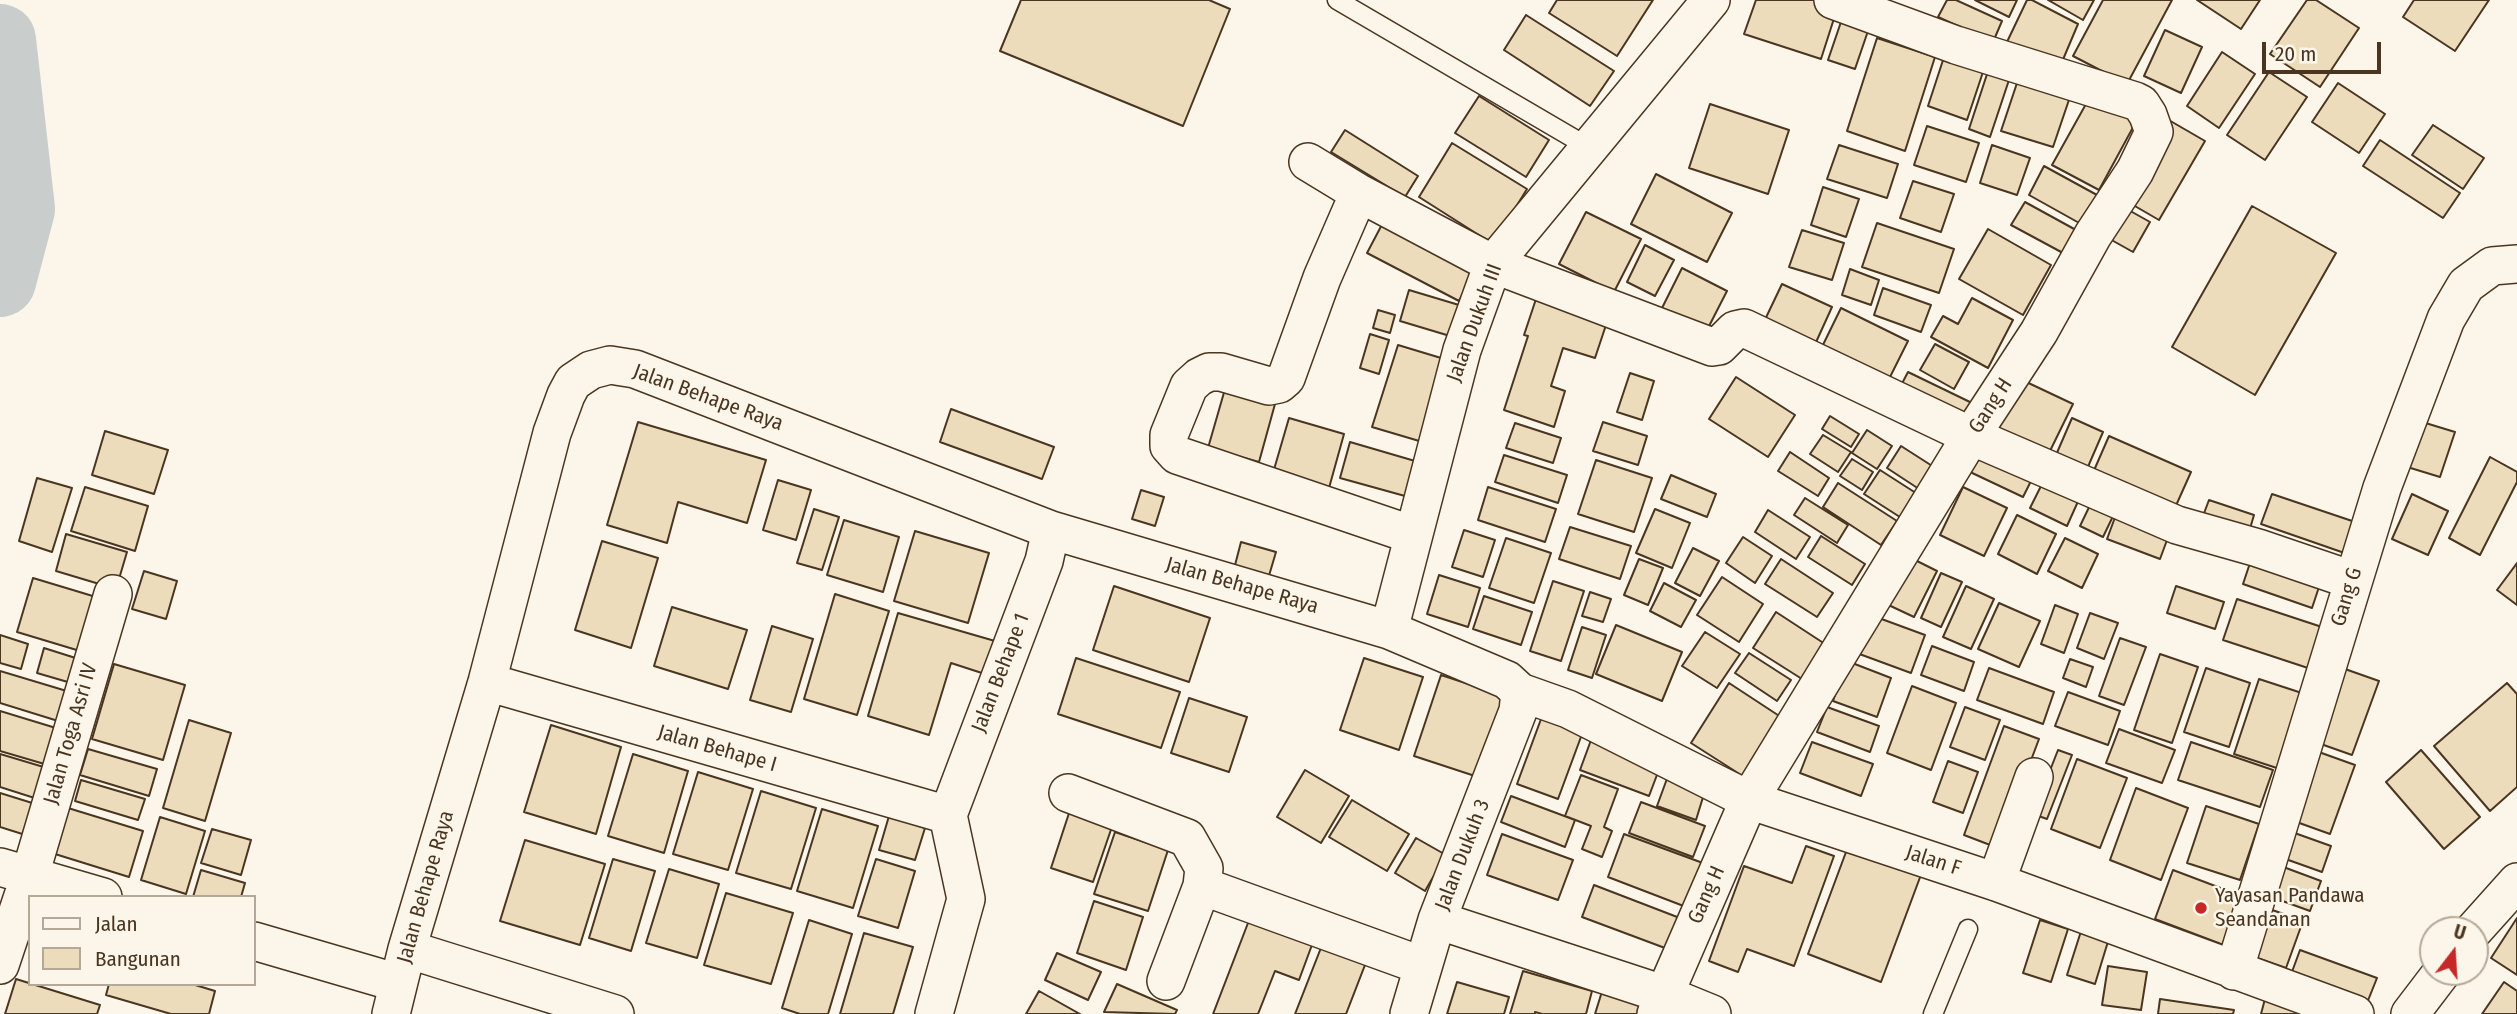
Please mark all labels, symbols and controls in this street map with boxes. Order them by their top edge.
scale bar [2265,28,2384,72]
text: 20 m [2275,41,2316,67]
street label: Jalan Dukuh III [1442,260,1508,386]
street label: Jalan Behape Raya [630,359,786,437]
street label: Gang H [1964,374,2018,438]
street label: Jalan Behape Raya [1163,552,1321,620]
street label: Gang G [2326,565,2368,629]
street label: Jalan Behape 1 [967,610,1035,736]
street label: Jalan Toga Asri IV [39,661,103,807]
street label: Jalan Behape I [655,720,779,778]
street label: Jalan Dukuh 3 [1430,796,1496,914]
street label: Jalan Behape Raya [392,808,460,966]
street label: Jalan F [1902,840,1964,882]
street label: Gang H [1683,862,1731,928]
place label: Yayasan Pandawa Seandanan [2215,883,2365,933]
legend [28,895,256,986]
marker: Yayasan Pandawa Seandanan [2193,900,2209,916]
text: Jalan [95,911,138,937]
north arrow [2419,916,2489,986]
text: U [2451,920,2468,945]
text: Bangunan [95,946,181,972]

